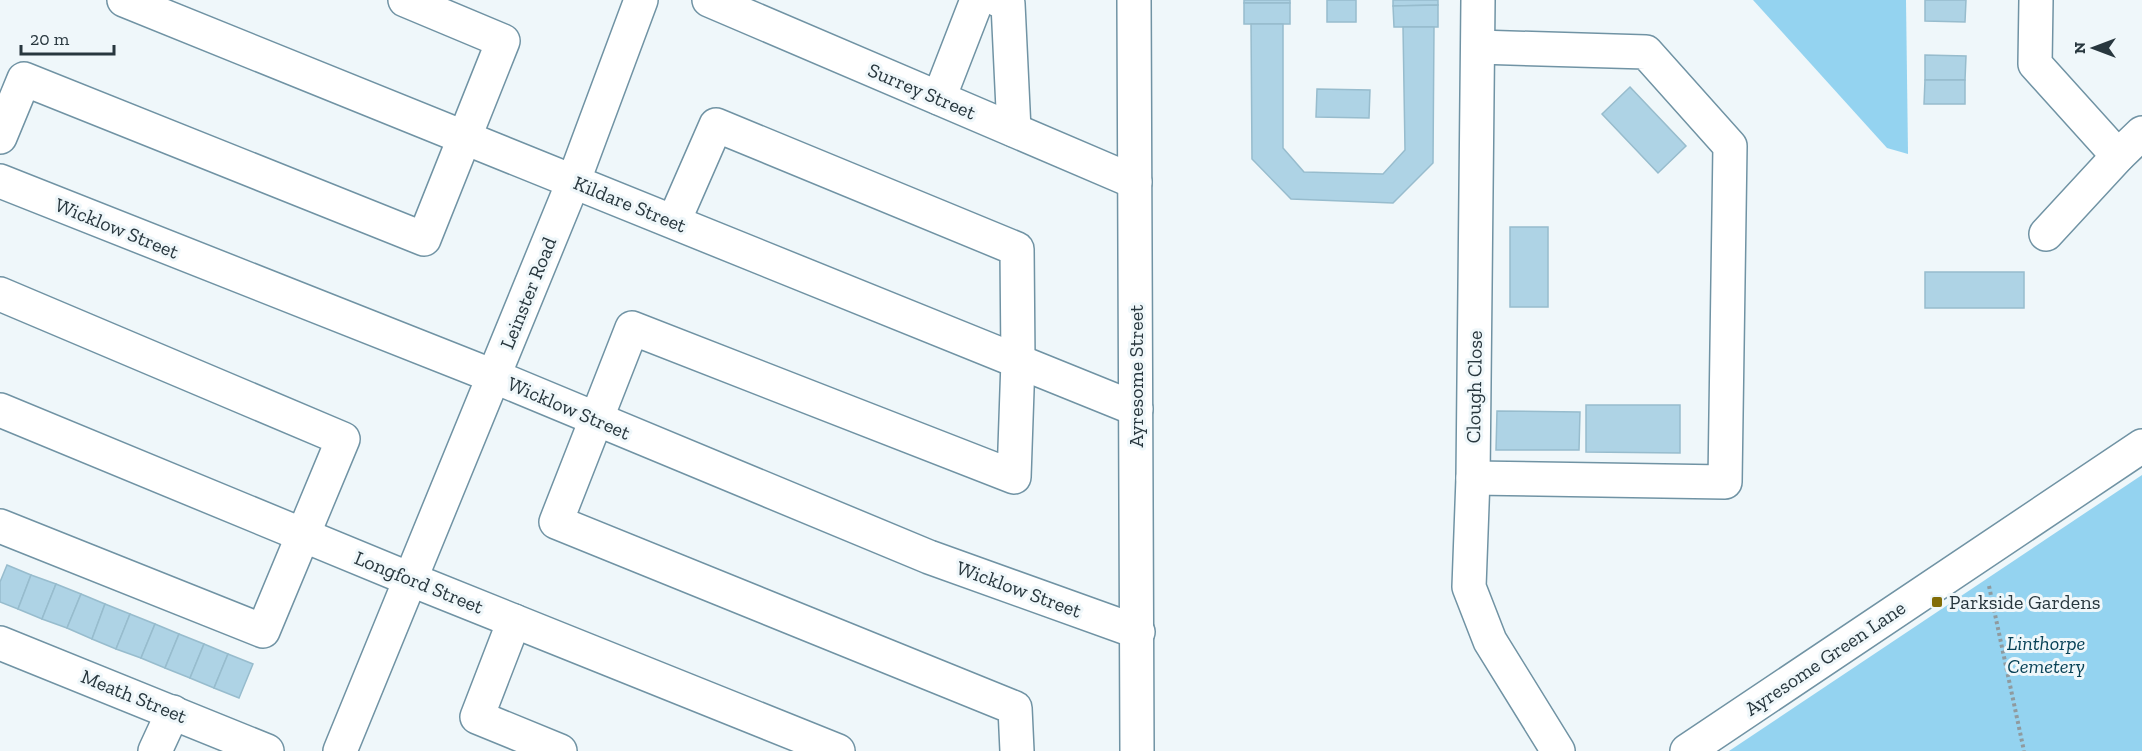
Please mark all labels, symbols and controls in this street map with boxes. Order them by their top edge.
scale bar [21,18,114,56]
north arrow [2064,18,2124,78]
text: 20 m [30,28,70,50]
text: N [2070,42,2089,54]
street label: Surrey Street [865,58,980,125]
street label: Kildare Street [570,170,690,238]
street label: Wicklow Street [52,192,183,264]
street label: Leinster Road [495,234,561,352]
street label: Ayresome Street [1124,304,1148,448]
street label: Clough Close [1461,330,1487,444]
street label: Wicklow Street [504,371,635,445]
street label: Longford Street [351,545,487,619]
street label: Wicklow Street [953,555,1085,623]
place label: Parkside Gardens [1949,590,2100,614]
street label: Ayresome Green Lane [1740,595,1910,721]
marker: Parkside Gardens [1930,595,1944,609]
park label: Linthorpe Cemetery [2007,631,2085,678]
street label: Meath Street [78,664,191,728]

